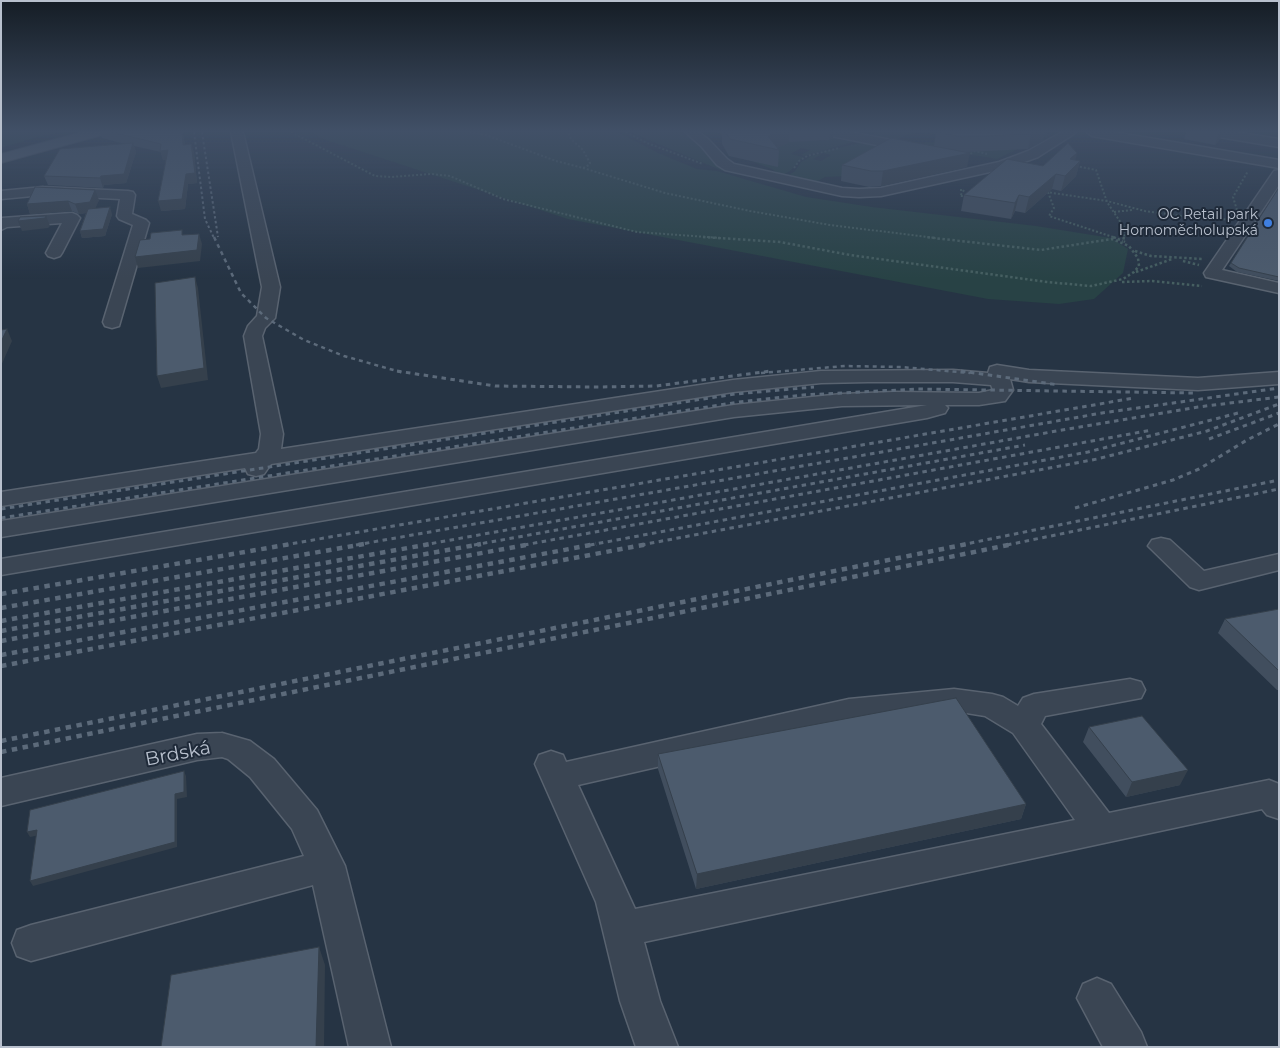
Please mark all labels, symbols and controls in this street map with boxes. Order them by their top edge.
place label: OC Retail park Hornoměcholupská [1119,207,1258,240]
marker: OC Retail park Hornoměcholupská [1262,217,1274,229]
street label: Brdská [143,736,213,772]

